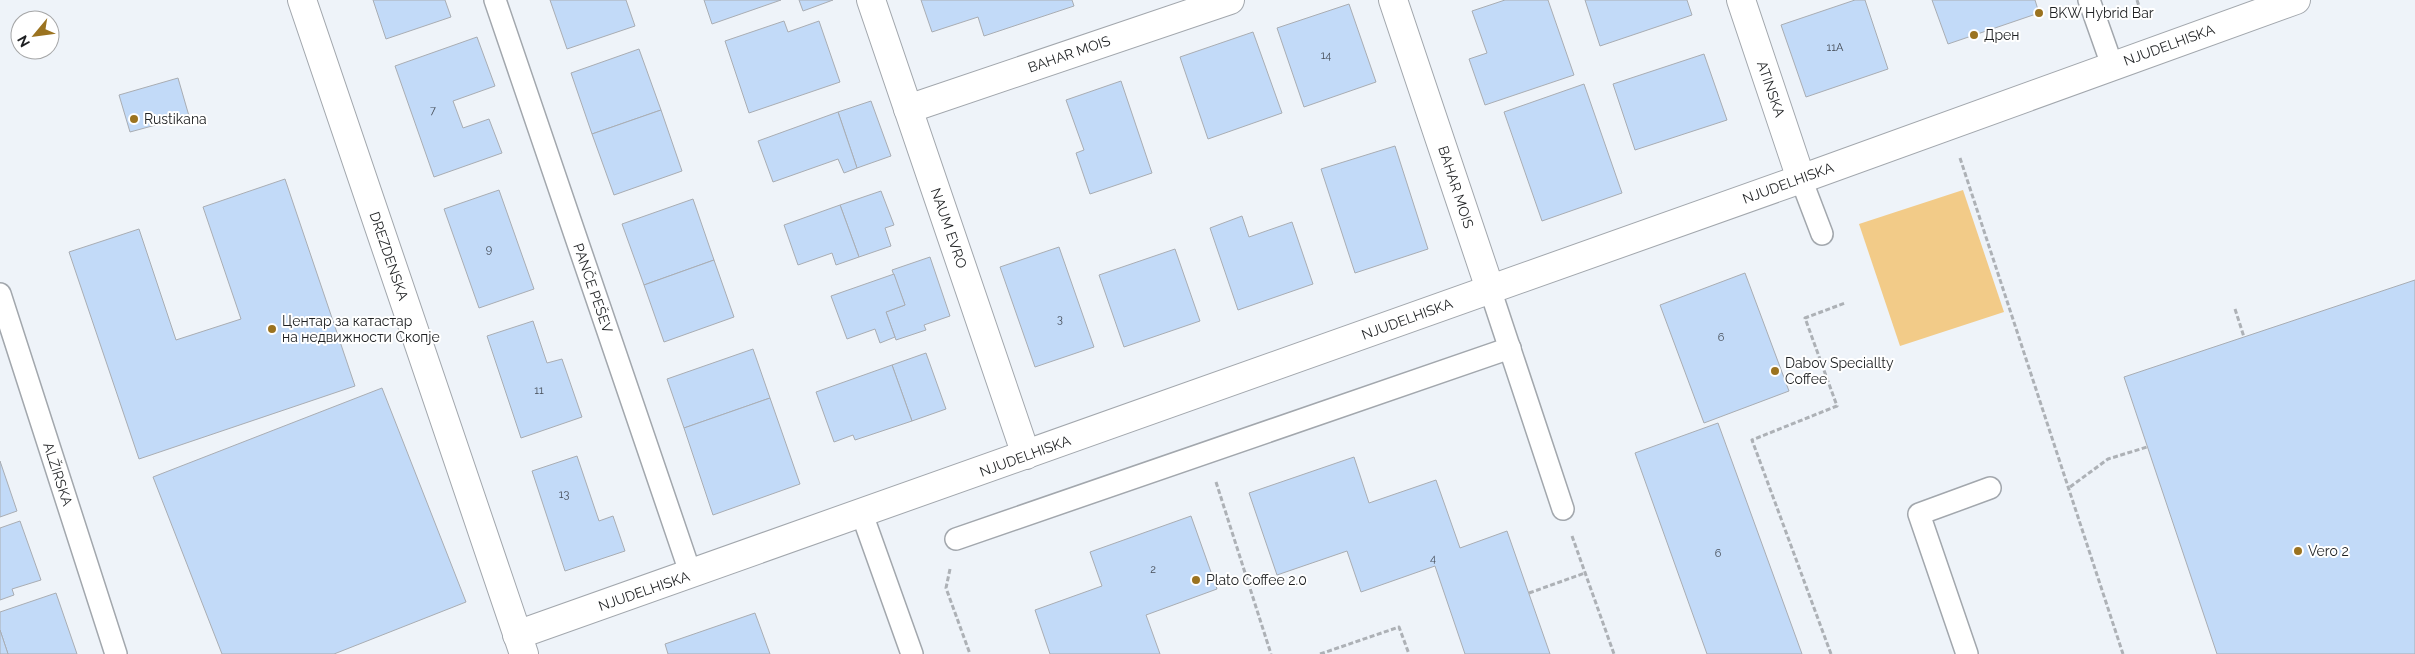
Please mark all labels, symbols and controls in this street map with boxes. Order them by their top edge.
place label: BKW Hybrid Bar [2049,5,2154,21]
marker: BKW Hybrid Bar [2033,7,2045,19]
north arrow [10,10,60,60]
street label: NJUDELHISKA [2121,21,2217,69]
place label: Дрен [1984,27,2020,43]
marker: Дрен [1968,29,1980,41]
street label: BAHAR MOIS [1026,32,1113,76]
text: N [14,33,33,50]
house number: 11А [1827,41,1844,54]
house number: 14 [1321,49,1331,62]
street label: ATINSKA [1754,59,1788,120]
house number: 7 [430,104,436,117]
place label: Rustikana [144,111,207,127]
marker: Rustikana [128,113,140,125]
street label: BAHAR MOIS [1435,144,1477,231]
street label: NJUDELHISKA [1740,159,1836,207]
street label: NAUM EVRO [928,186,970,270]
street label: DREZDENSKA [366,210,412,303]
street label: PANČE PEŠEV [570,240,618,335]
house number: 9 [486,243,492,256]
street label: NJUDELHISKA [1359,295,1455,343]
place label: Центар за катастар на недвижности Скопје [282,313,440,345]
house number: 3 [1057,313,1063,326]
marker: Центар за катастар на недвижности Скопје [266,323,278,335]
house number: 6 [1718,331,1725,344]
place label: Dabov Speciallty Coffee [1785,355,1894,387]
marker: Dabov Speciallty Coffee [1769,365,1781,377]
house number: 11 [534,384,544,397]
street label: NJUDELHISKA [977,432,1073,480]
street label: ALŽIRSKA [40,440,77,508]
house number: 13 [559,488,569,501]
place label: Vero 2 [2308,543,2349,559]
marker: Vero 2 [2292,545,2304,557]
house number: 6 [1715,547,1722,560]
house number: 4 [1430,552,1436,565]
house number: 2 [1150,563,1156,576]
street label: NJUDELHISKA [596,568,692,614]
place label: Plato Coffee 2.0 [1206,572,1307,588]
marker: Plato Coffee 2.0 [1190,574,1202,586]

